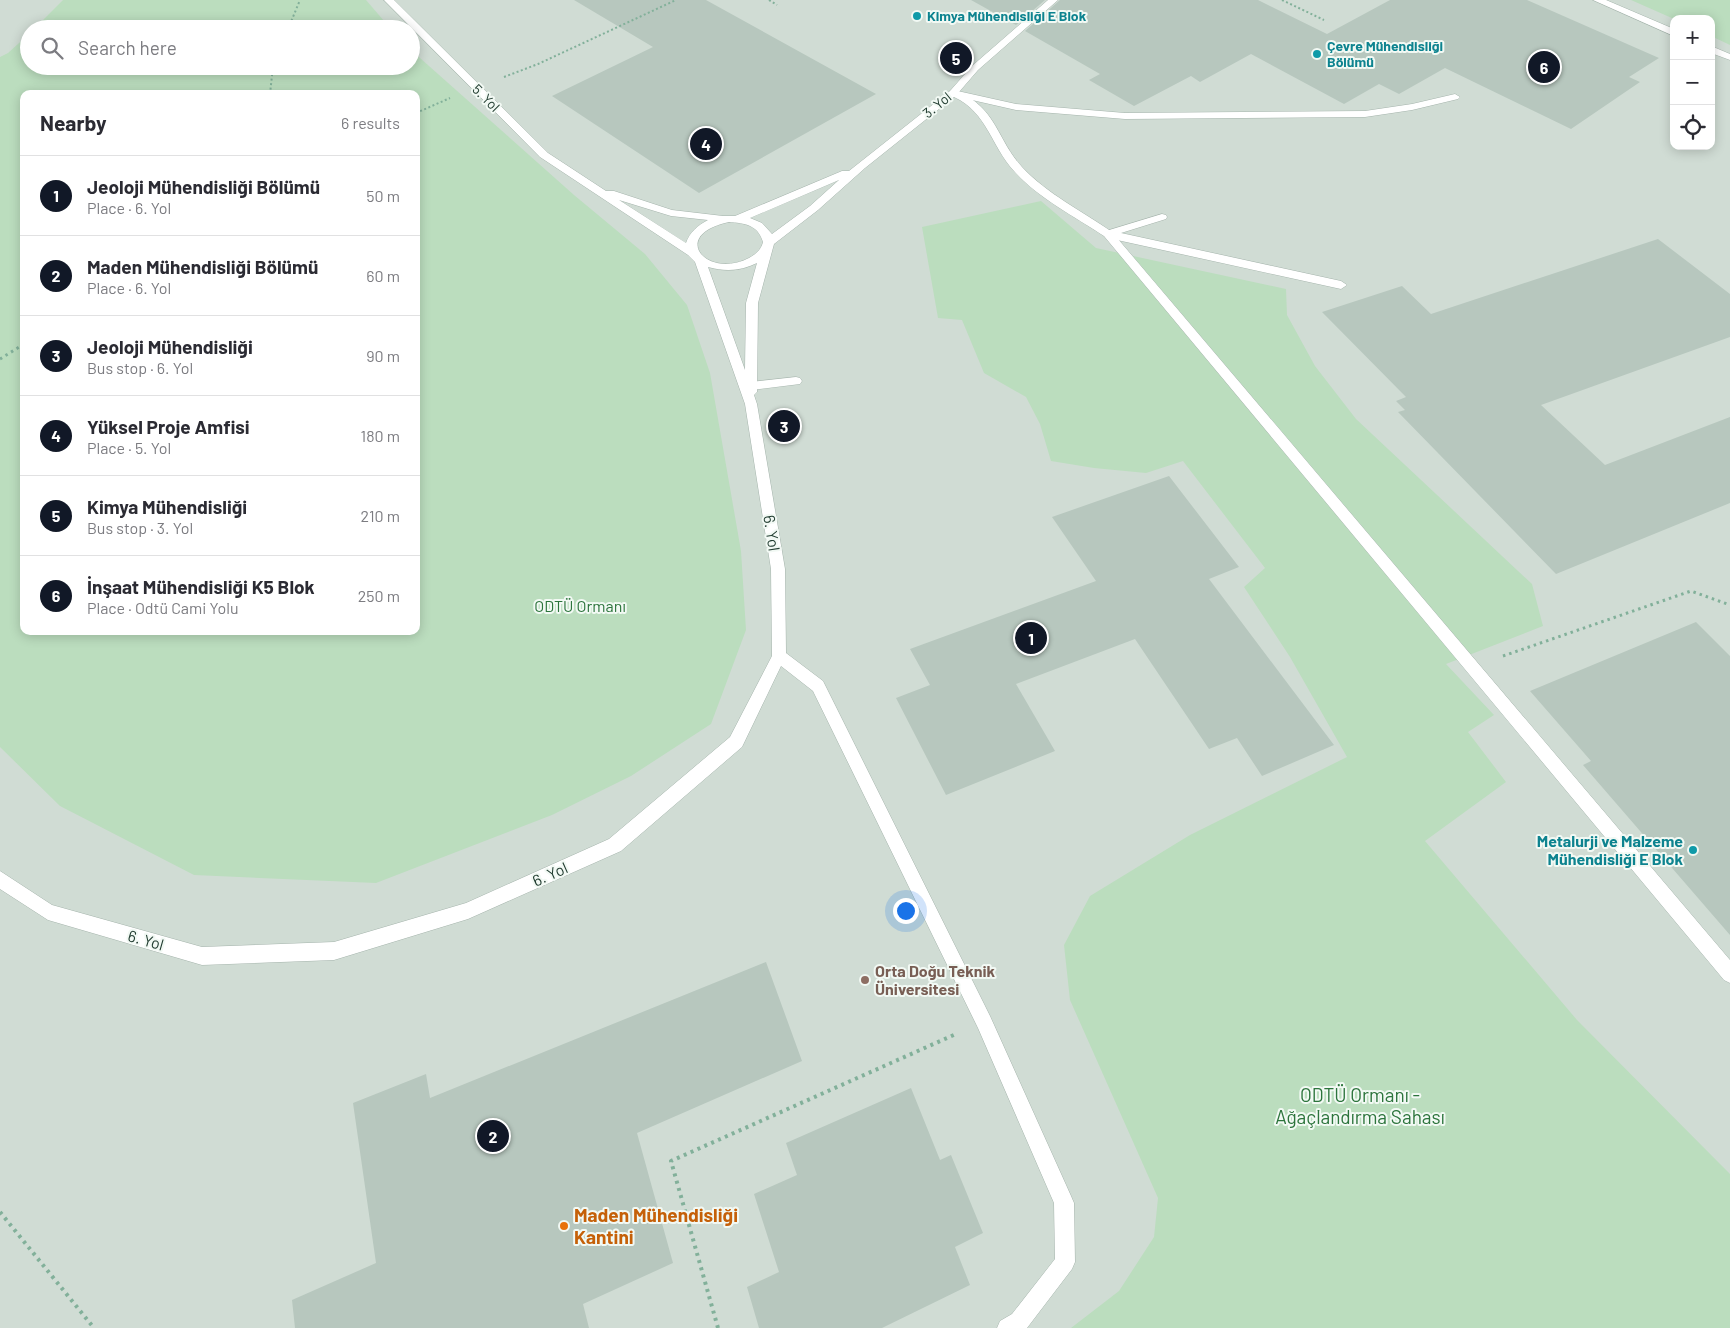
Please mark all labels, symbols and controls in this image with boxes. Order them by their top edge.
place label: Kimya Mühendisliği E Blok [927,7,1087,24]
marker: Kimya Mühendisliği E Blok [911,10,923,22]
map controls [1670,15,1715,150]
button: + [1670,15,1715,60]
search box [20,20,420,75]
icon: search [38,34,66,62]
text: Search here [78,36,177,59]
place label: Çevre Mühendisliği Bölümü [1327,37,1443,70]
pin: 5 [940,39,972,77]
marker: Çevre Mühendisliği Bölümü [1311,48,1323,60]
pin: 6 [1528,48,1560,86]
button: − [1670,60,1715,105]
street label: 5. Yol [469,80,504,115]
street label: 3. Yol [919,88,954,121]
button: locate [1670,105,1715,150]
text: Nearby [40,110,106,135]
text: 6 results [341,113,400,132]
pin: 4 [690,125,722,163]
text: Jeoloji Mühendisliği Bölümü [87,175,320,198]
text: 1 [53,186,59,205]
text: 50 m [366,186,400,205]
text: Place · 6. Yol [87,198,171,217]
text: Maden Mühendisliği Bölümü [87,255,318,278]
text: 2 [52,266,60,285]
text: 60 m [366,266,400,285]
text: Place · 6. Yol [87,278,171,297]
text: Jeoloji Mühendisliği [87,335,253,358]
text: 3 [52,346,60,365]
text: 90 m [366,346,400,365]
text: Bus stop · 6. Yol [87,358,193,377]
pin: 3 [768,407,800,445]
text: Yüksel Proje Amfisi [87,415,250,438]
text: 4 [51,426,61,445]
text: 180 m [361,426,400,445]
text: Place · 5. Yol [87,438,171,457]
text: Kimya Mühendisliği [87,495,247,518]
text: 5 [52,506,60,525]
text: 210 m [361,506,400,525]
street label: 6. Yol [760,513,785,552]
text: Bus stop · 3. Yol [87,518,193,537]
text: İnşaat Mühendisliği K5 Blok [87,575,315,598]
text: 6 [52,586,60,605]
text: 250 m [358,586,400,605]
park label: ODTÜ Ormanı [534,596,626,615]
text: Place · Odtü Cami Yolu [87,598,239,617]
pin: 1 [1015,619,1047,657]
place label: Metalurji ve Malzeme Mühendisliği E Blok [1537,831,1683,868]
marker: Metalurji ve Malzeme Mühendisliği E Blok [1687,844,1699,856]
street label: 6. Yol [529,857,570,890]
your location [893,898,919,924]
street label: 6. Yol [126,925,166,954]
place label: Orta Doğu Teknik Üniversitesi [875,961,996,998]
marker: Orta Doğu Teknik Üniversitesi [859,974,871,986]
park label: ODTÜ Ormanı - Ağaçlandırma Sahası [1275,1083,1445,1128]
pin: 2 [477,1117,509,1155]
place label: Maden Mühendisliği Kantini [574,1203,738,1248]
marker: Maden Mühendisliği Kantini [558,1220,570,1232]

